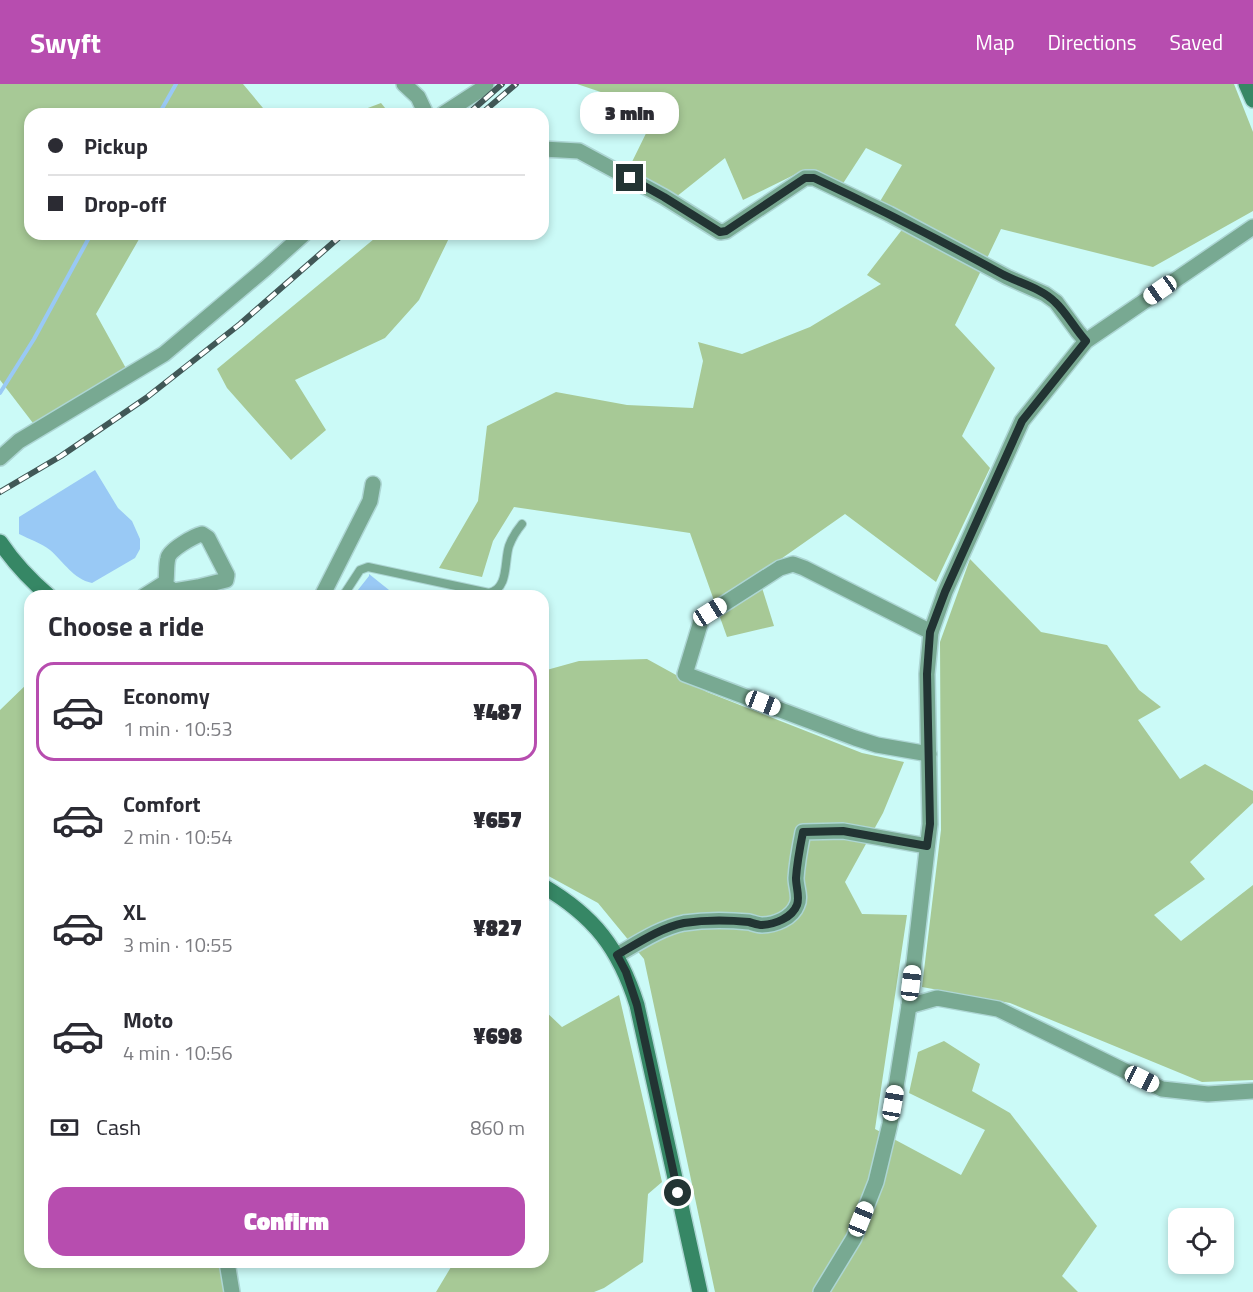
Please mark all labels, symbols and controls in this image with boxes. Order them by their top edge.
text: Swyft [30,21,101,64]
text: Map [975,26,1015,58]
text: Directions [1048,26,1137,58]
text: Saved [1170,26,1223,58]
callout: 3 min [580,91,680,133]
text: 3 min [605,97,654,128]
text: Pickup [84,129,148,163]
route end [616,164,643,191]
text: Drop-off [84,187,166,221]
car [1140,272,1180,308]
car [690,595,730,629]
text: Choose a ride [48,605,204,646]
text: Economy [123,679,210,713]
icon: car [51,685,105,739]
car [743,688,783,718]
text: ¥487 [473,695,522,729]
text: 1 min · 10:53 [123,713,233,744]
text: Comfort [123,787,201,821]
icon: car [51,793,105,847]
text: ¥657 [473,803,522,837]
text: 2 min · 10:54 [123,821,233,852]
text: XL [123,895,146,929]
icon: car [51,901,105,955]
text: ¥827 [473,911,522,945]
text: 3 min · 10:55 [123,929,233,960]
car [900,964,922,1002]
text: Moto [123,1003,173,1037]
icon: car [51,1009,105,1063]
text: ¥698 [473,1019,522,1053]
text: 4 min · 10:56 [123,1037,233,1068]
car [1122,1063,1162,1095]
car [881,1084,905,1122]
text: Cash [96,1110,141,1144]
icon: cash [48,1111,81,1144]
text: 860 m [470,1112,525,1143]
route start [664,1179,691,1206]
button: Confirm [48,1187,525,1256]
car [846,1199,876,1239]
map controls [1168,1208,1234,1274]
button: locate [1168,1208,1234,1274]

